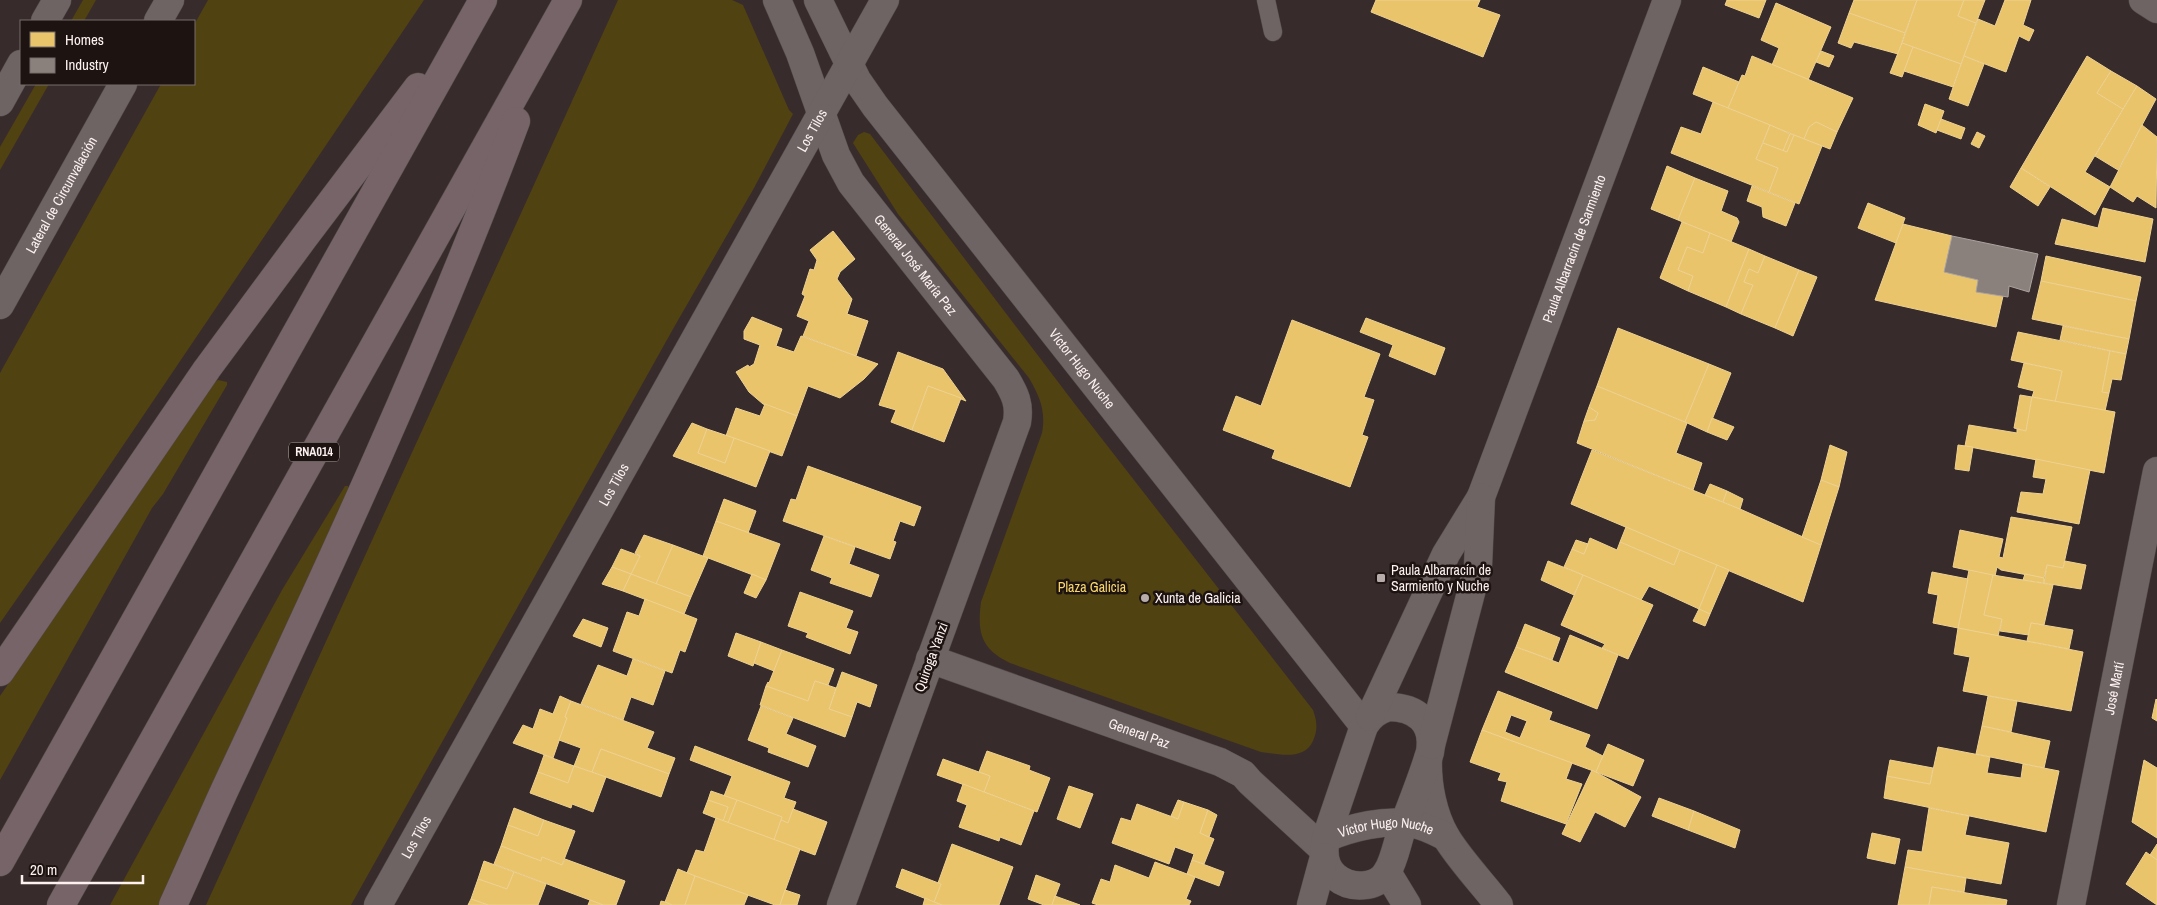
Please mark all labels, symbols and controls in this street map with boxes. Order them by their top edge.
legend [20,20,195,85]
text: Homes [65,29,104,50]
text: Industry [65,54,110,75]
street label: Los Tilos [793,106,831,155]
street label: Lateral de Circunvalación [22,133,101,257]
street label: Paula Albarracín de Sarmiento [1538,172,1610,325]
street label: General José María Paz [870,211,961,319]
street label: Víctor Hugo Nuche [1045,325,1119,412]
road number: RNA014 [289,442,339,462]
street label: Los Tilos [594,460,633,509]
place label: Paula Albarracín de Sarmiento y Nuche [1391,561,1491,595]
marker: Paula Albarracín de Sarmiento y Nuche [1375,572,1387,584]
park label: Plaza Galicia [1058,578,1127,596]
place label: Xunta de Galicia [1155,589,1241,607]
marker: Xunta de Galicia [1139,592,1151,604]
street label: Quiroga Yanzi [910,620,952,694]
street label: José Martí [2100,659,2128,716]
street label: General Paz [1106,714,1173,753]
street label: Los Tilos [397,812,435,862]
street label: Víctor Hugo Nuche [1336,813,1437,842]
scale bar [22,852,144,884]
text: 20 m [30,859,57,880]

